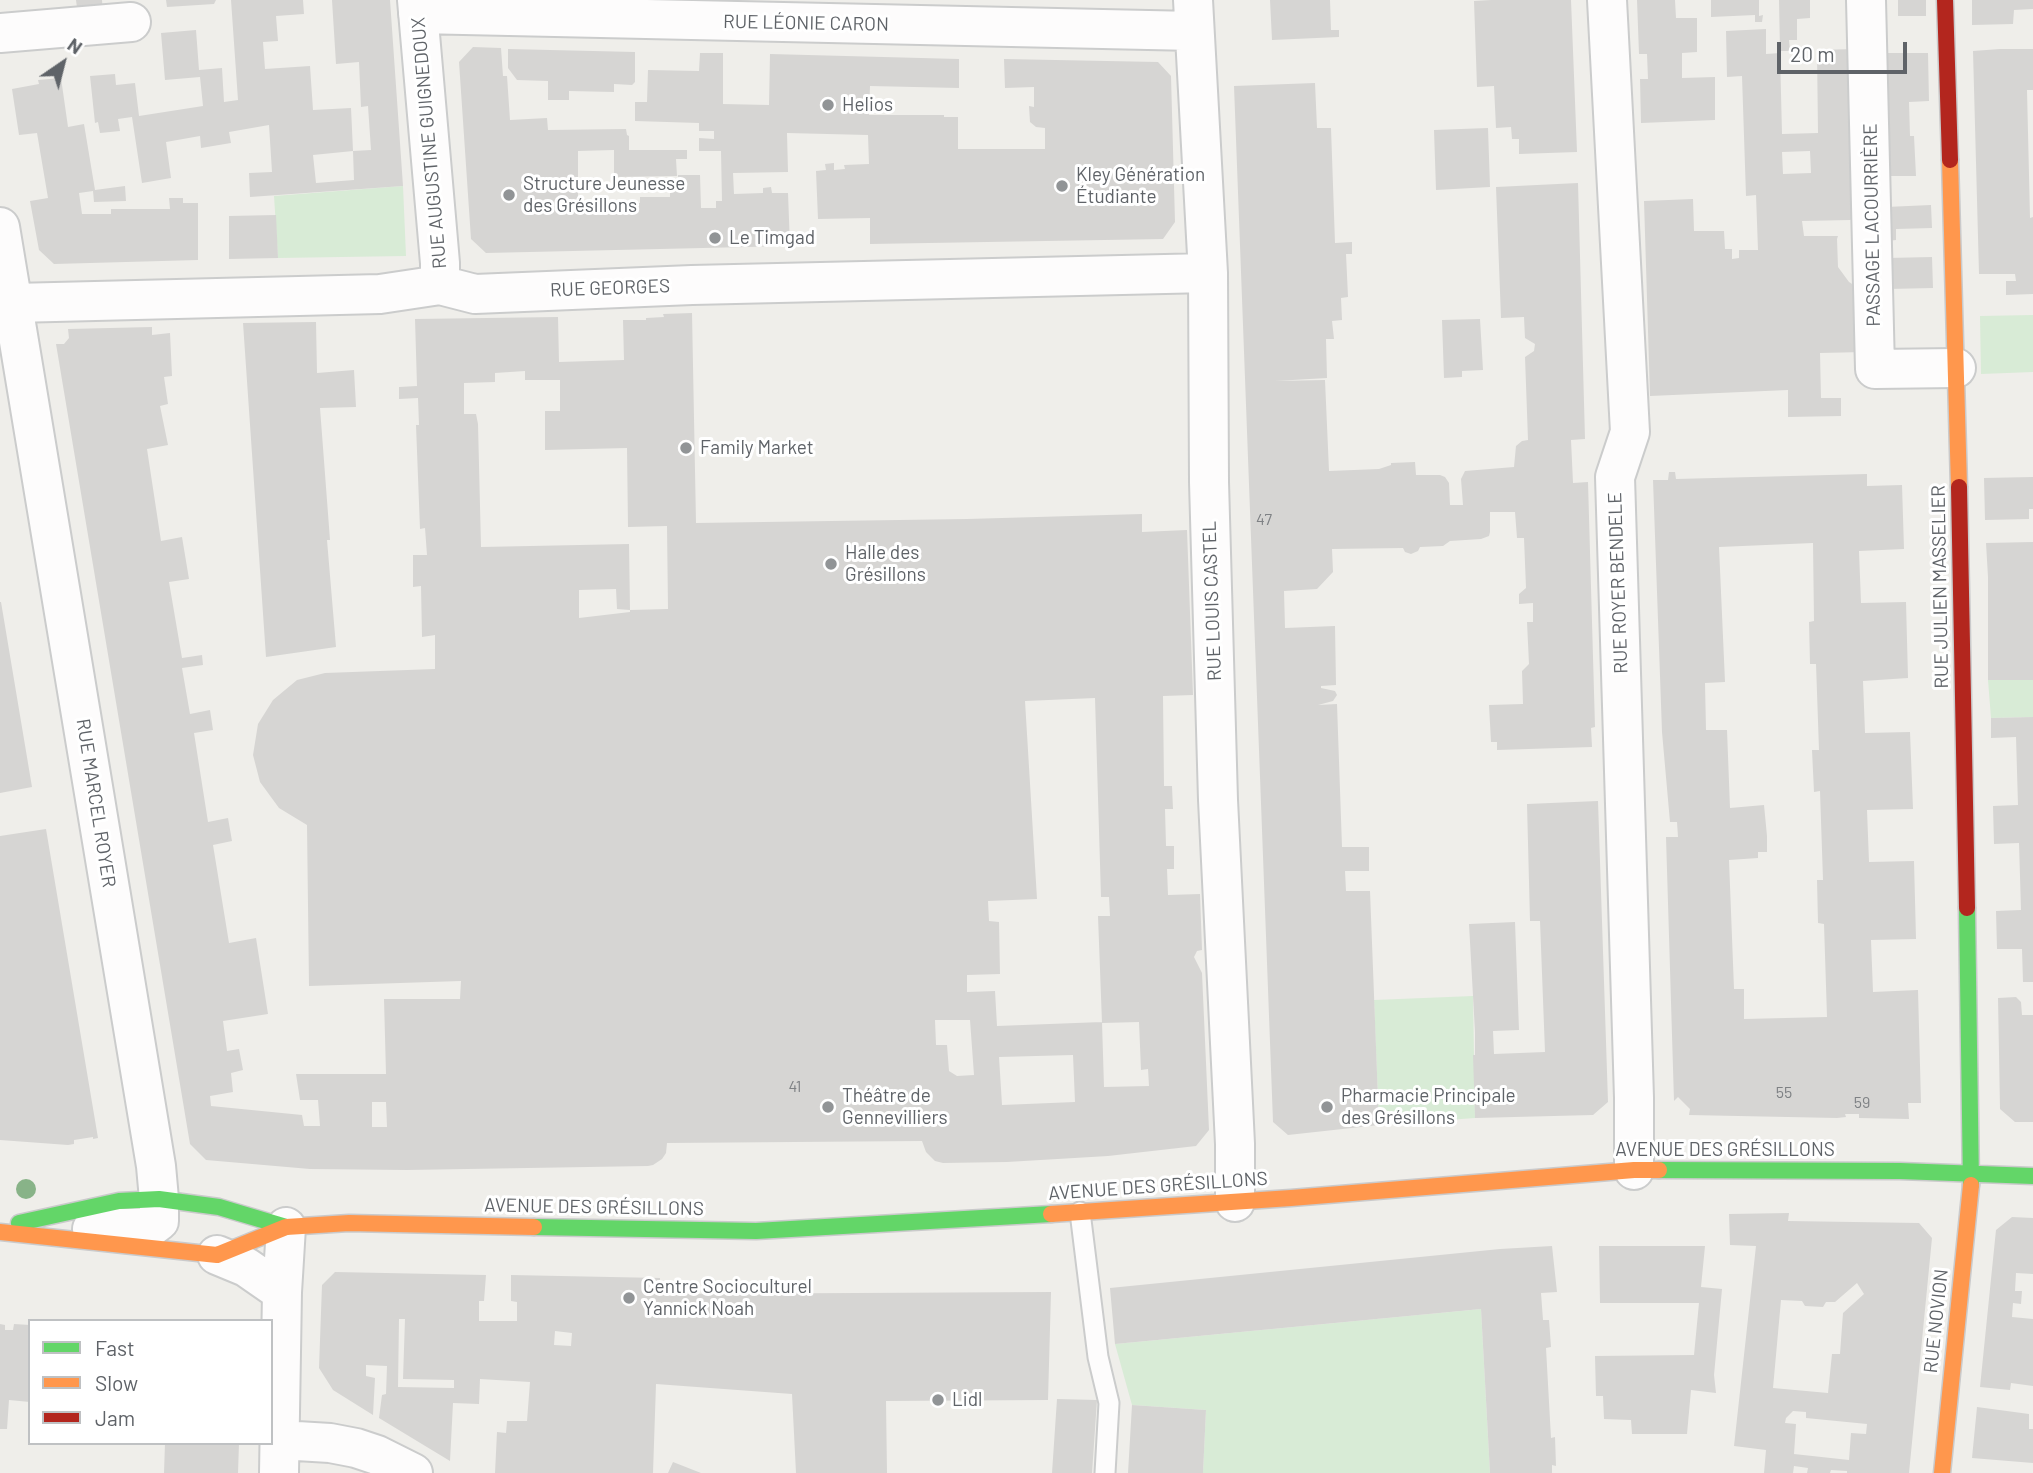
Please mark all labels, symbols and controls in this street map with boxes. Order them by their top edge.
street label: RUE LÉONIE CARON [723,10,889,36]
street label: RUE AUGUSTINE GUIGNEDOUX [407,16,451,270]
north arrow [28,28,98,98]
scale bar [1781,28,1910,72]
text: N [64,32,87,58]
text: 20 m [1790,41,1835,66]
place label: Helios [842,94,893,116]
marker: Helios [820,97,836,113]
street label: PASSAGE LACOURRIÈRE [1859,123,1885,327]
place label: Kley Génération Étudiante [1076,164,1205,208]
place label: Structure Jeunesse des Grésillons [523,173,685,217]
marker: Kley Génération Étudiante [1054,178,1070,194]
marker: Structure Jeunesse des Grésillons [501,187,517,203]
place label: Le Timgad [729,227,815,249]
marker: Le Timgad [707,230,723,246]
street label: RUE GEORGES [550,275,670,301]
place label: Family Market [700,437,814,459]
marker: Family Market [678,440,694,456]
street label: RUE JULIEN MASSELIER [1927,485,1953,689]
street label: RUE ROYER BENDELE [1603,492,1633,674]
house number: 47 [1256,510,1272,530]
street label: RUE LOUIS CASTEL [1198,521,1226,681]
place label: Halle des Grésillons [845,542,926,586]
marker: Halle des Grésillons [823,556,839,572]
street label: RUE MARCEL ROYER [71,717,121,889]
house number: 41 [789,1077,801,1097]
house number: 55 [1776,1083,1792,1103]
place label: Théâtre de Gennevilliers [842,1085,948,1129]
place label: Pharmacie Principale des Grésillons [1341,1085,1516,1129]
house number: 59 [1854,1093,1870,1113]
marker: Théâtre de Gennevilliers [820,1099,836,1115]
marker: Pharmacie Principale des Grésillons [1319,1099,1335,1115]
street label: AVENUE DES GRÉSILLONS [1615,1139,1835,1161]
street label: AVENUE DES GRÉSILLONS [1048,1167,1268,1205]
street label: AVENUE DES GRÉSILLONS [484,1194,704,1220]
street label: RUE NOVION [1919,1268,1953,1374]
place label: Centre Socioculturel Yannick Noah [643,1276,812,1320]
marker: Centre Socioculturel Yannick Noah [621,1290,637,1306]
legend [28,1319,273,1445]
text: Fast [95,1335,135,1360]
text: Slow [95,1370,138,1395]
place label: Lidl [952,1389,982,1411]
marker: Lidl [930,1392,946,1408]
text: Jam [95,1405,135,1430]

